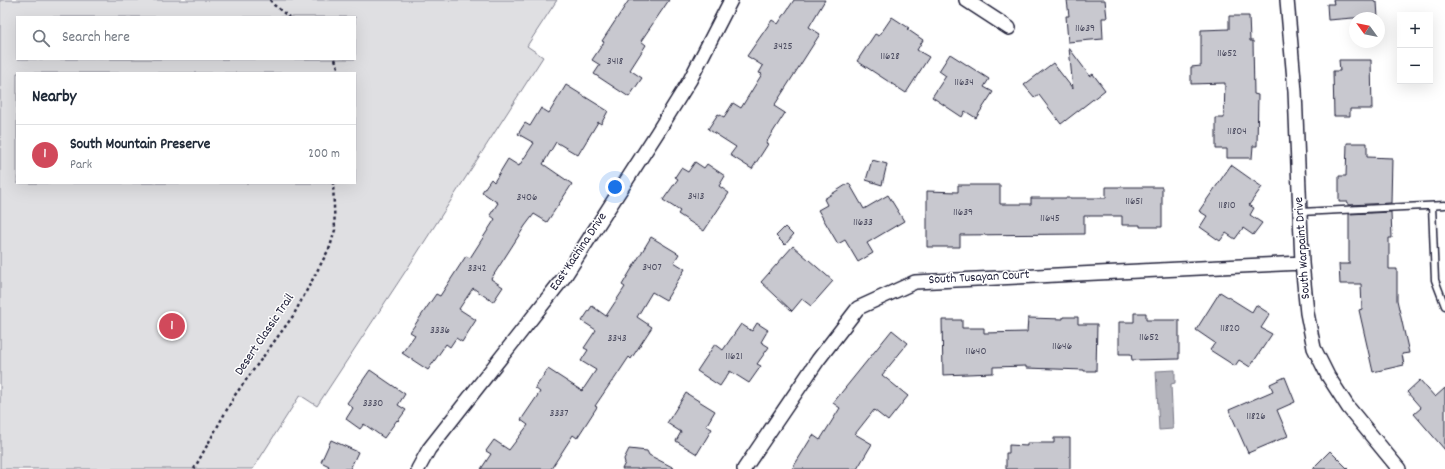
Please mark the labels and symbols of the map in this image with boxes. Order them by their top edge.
north arrow [1349,12,1385,48]
house number: 11639 [1075,21,1095,37]
house number: 3425 [773,39,793,55]
house number: 11652 [1217,46,1237,62]
house number: 11628 [880,49,900,65]
house number: 3418 [607,54,623,70]
house number: 11634 [954,75,974,91]
house number: 11804 [1227,124,1247,140]
your location [605,177,625,197]
house number: 3413 [688,189,704,205]
house number: 3406 [517,190,537,206]
house number: 11651 [1125,194,1143,210]
street label: South Warpaint Drive [1290,196,1316,300]
house number: 11810 [1218,198,1236,214]
house number: 11639 [953,205,973,221]
street label: East Kachina Drive [546,209,612,295]
house number: 11645 [1040,211,1060,227]
house number: 11633 [853,215,873,231]
house number: 3407 [642,260,662,276]
house number: 3342 [467,261,487,277]
street label: South Tusayan Court [928,266,1030,290]
street label: Desert Classic Trail [231,290,299,380]
pin: 1 [159,311,185,341]
house number: 11820 [1220,321,1240,337]
house number: 3336 [430,323,450,339]
house number: 11652 [1139,330,1159,346]
house number: 3343 [607,331,627,347]
house number: 11646 [1052,339,1072,355]
house number: 11640 [966,344,986,360]
house number: 11621 [725,349,743,365]
house number: 3330 [363,396,383,412]
house number: 3337 [550,406,568,422]
house number: 11826 [1246,409,1266,425]

